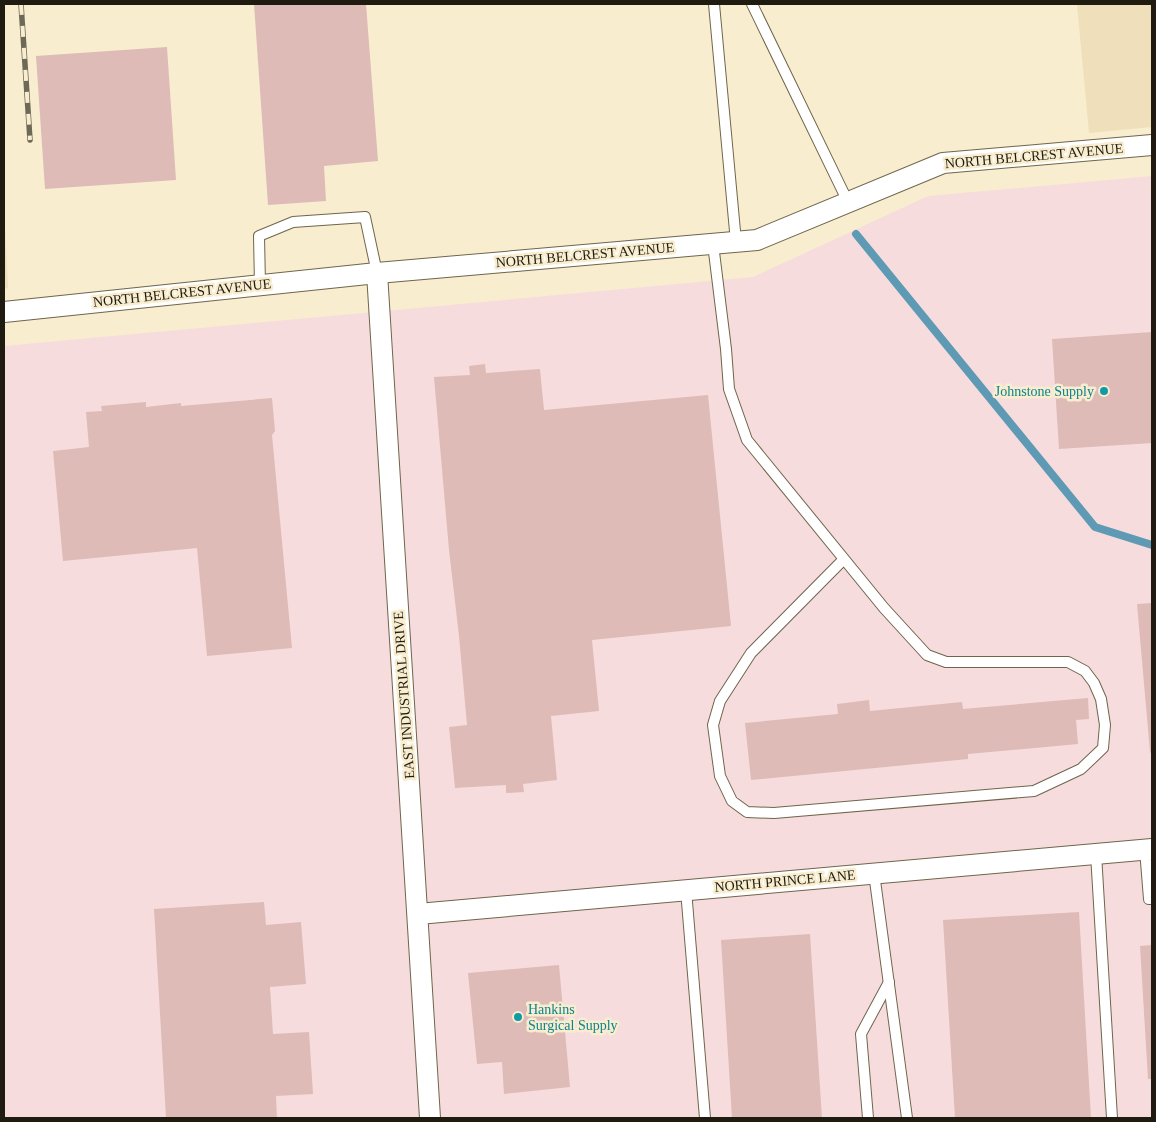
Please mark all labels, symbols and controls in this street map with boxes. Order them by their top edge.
street label: NORTH BELCREST AVENUE [944,141,1124,171]
street label: NORTH BELCREST AVENUE [495,240,675,270]
street label: NORTH BELCREST AVENUE [92,276,272,310]
place label: Johnstone Supply [995,384,1094,399]
marker: Johnstone Supply [1098,385,1110,397]
street label: EAST INDUSTRIAL DRIVE [391,611,417,779]
street label: NORTH PRINCE LANE [714,867,856,895]
place label: Hankins Surgical Supply [528,1002,618,1033]
marker: Hankins Surgical Supply [512,1011,524,1023]

